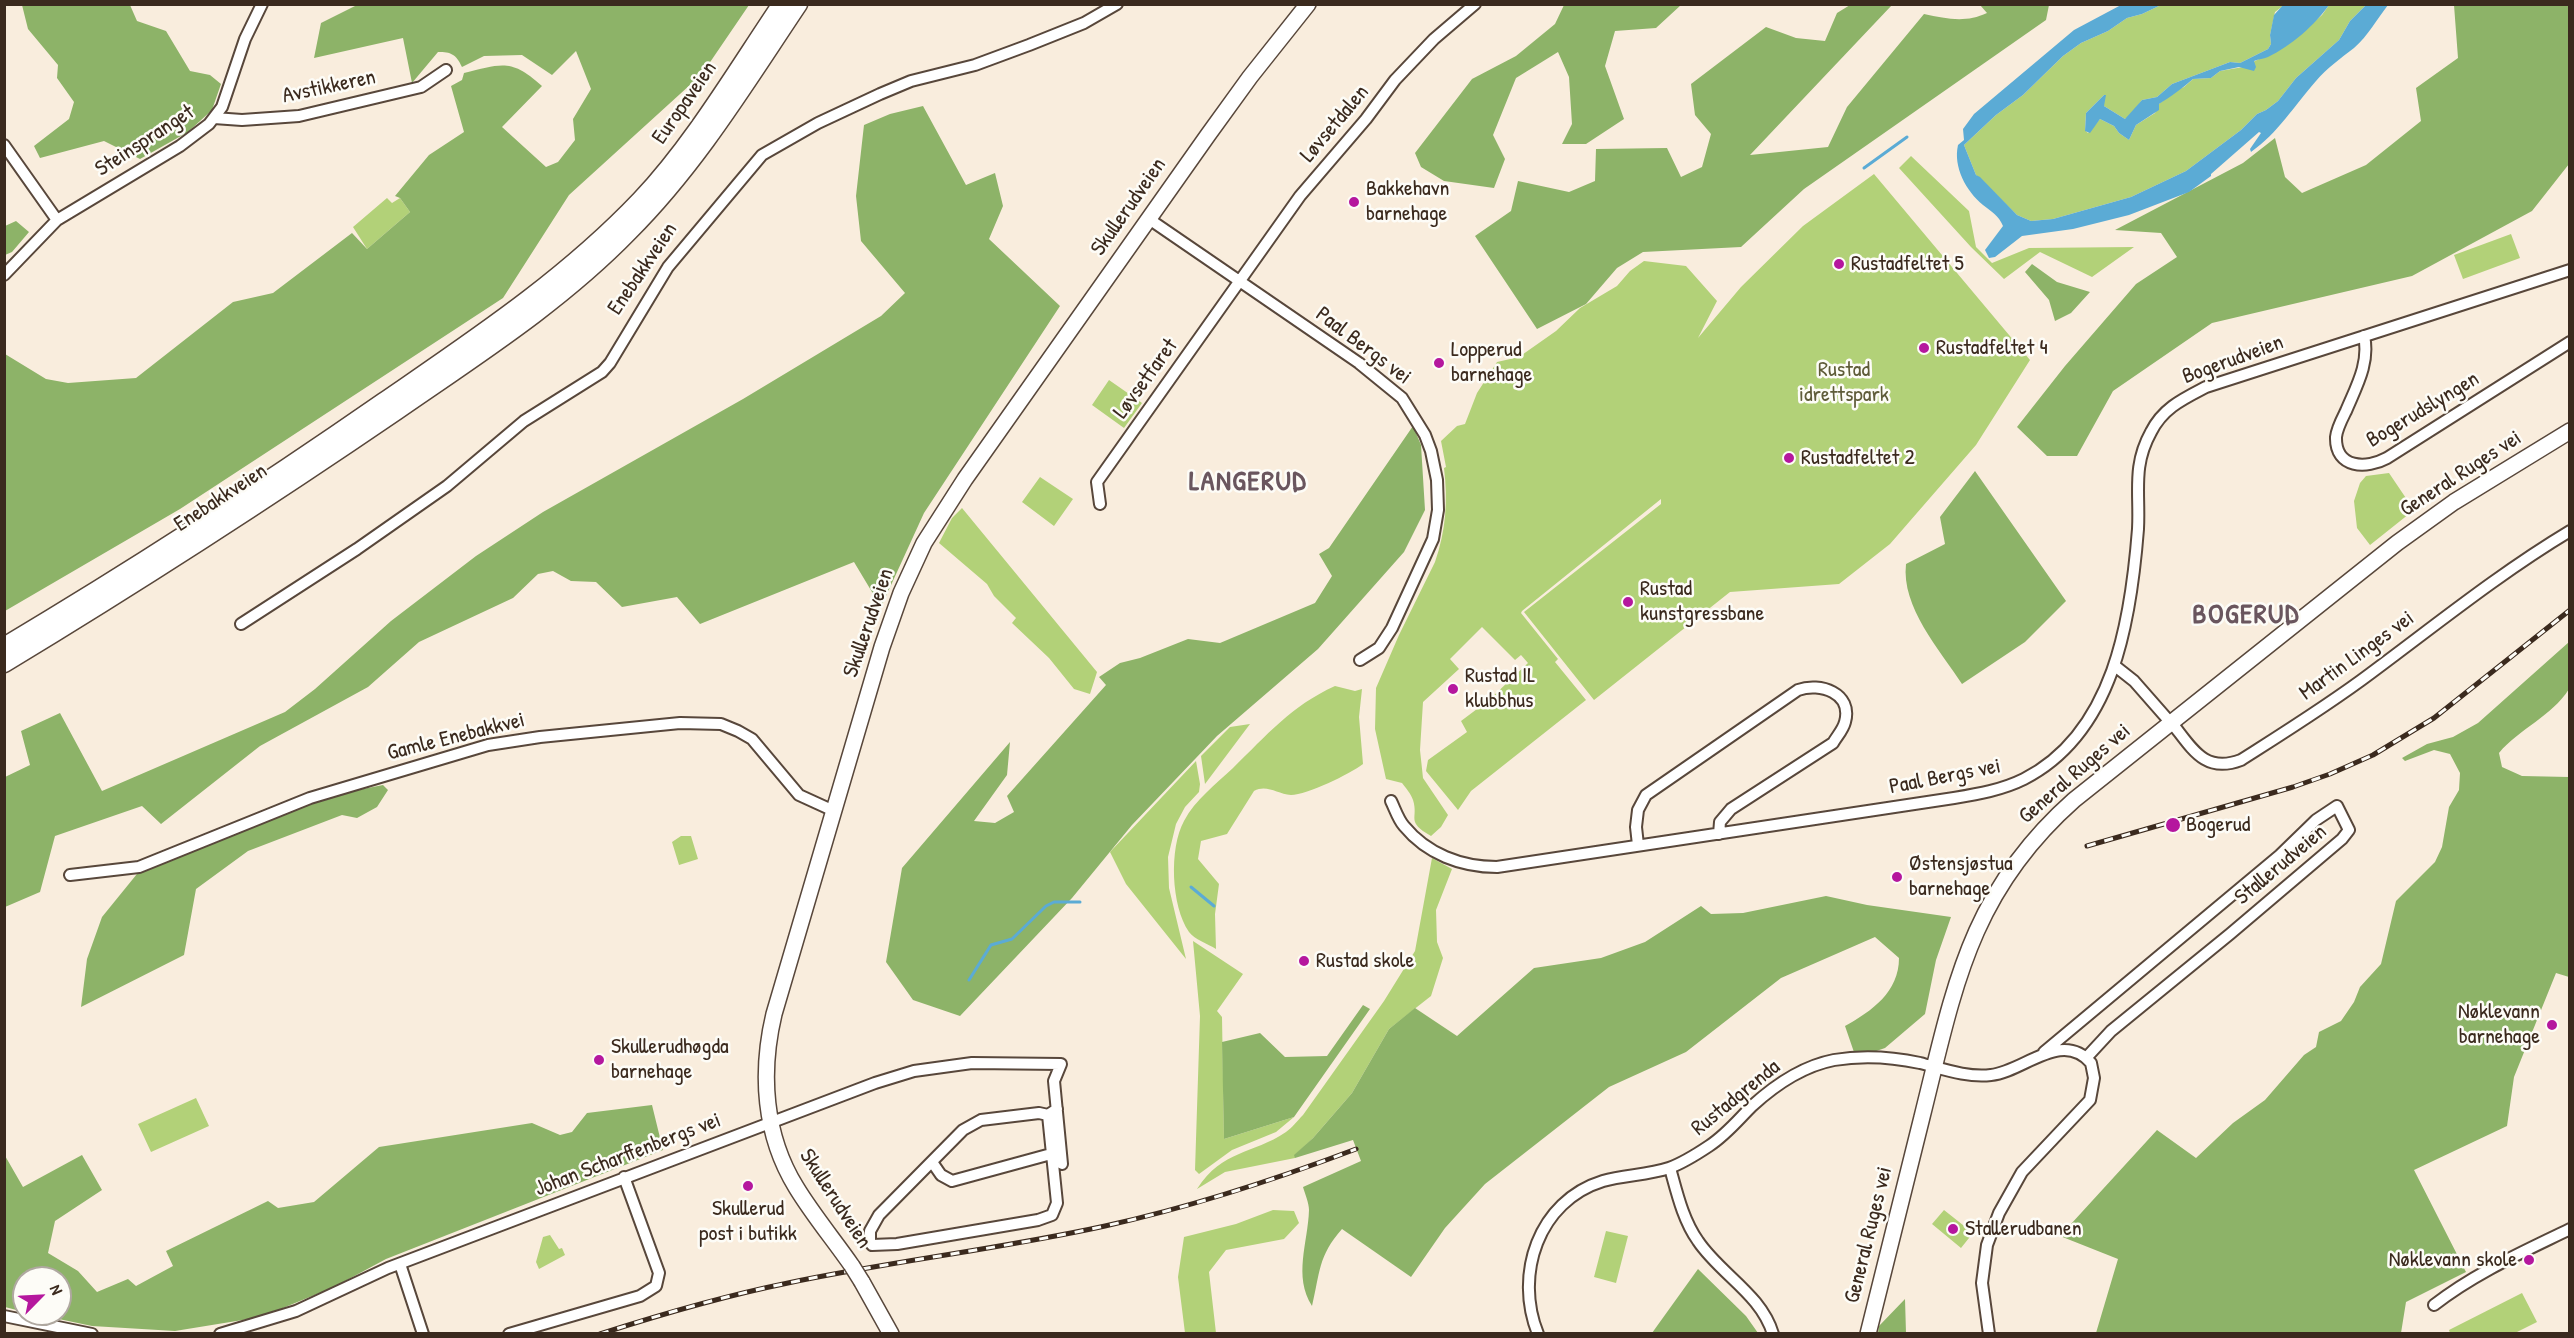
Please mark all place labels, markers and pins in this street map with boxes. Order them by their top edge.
place label: Bakkehavn barnehage [1366,176,1449,228]
marker: Bakkehavn barnehage [1347,195,1361,209]
place label: Rustadfeltet 5 [1851,251,1964,277]
marker: Rustadfeltet 5 [1832,257,1846,271]
place label: Rustadfeltet 4 [1936,335,2048,361]
place label: Lopperud barnehage [1451,337,1532,388]
marker: Rustadfeltet 4 [1917,341,1931,355]
marker: Lopperud barnehage [1432,356,1446,370]
place label: Rustadfeltet 2 [1801,445,1915,471]
marker: Rustadfeltet 2 [1782,451,1796,465]
place label: Rustad kunstgressbane [1640,576,1764,628]
marker: Rustad kunstgressbane [1621,595,1635,609]
place label: Rustad IL klubbhus [1465,663,1535,714]
marker: Rustad IL klubbhus [1446,682,1460,696]
place label: Bogerud [2186,812,2250,838]
marker: Bogerud [2164,816,2182,834]
place label: Østensjøstua barnehage [1909,851,2013,902]
marker: Østensjøstua barnehage [1890,870,1904,884]
place label: Rustad skole [1316,948,1414,974]
marker: Rustad skole [1297,954,1311,968]
place label: Nøklevann barnehage [2458,999,2540,1050]
marker: Nøklevann barnehage [2545,1018,2559,1032]
place label: Skullerudhøgda barnehage [611,1034,729,1086]
marker: Skullerudhøgda barnehage [592,1053,606,1067]
marker: Skullerud post i butikk [741,1179,755,1193]
place label: Skullerud post i butikk [699,1196,797,1248]
place label: Stallerudbanen [1965,1216,2082,1242]
marker: Stallerudbanen [1946,1222,1960,1236]
place label: Nøklevann skole [2389,1247,2517,1273]
marker: Nøklevann skole [2522,1253,2536,1267]

